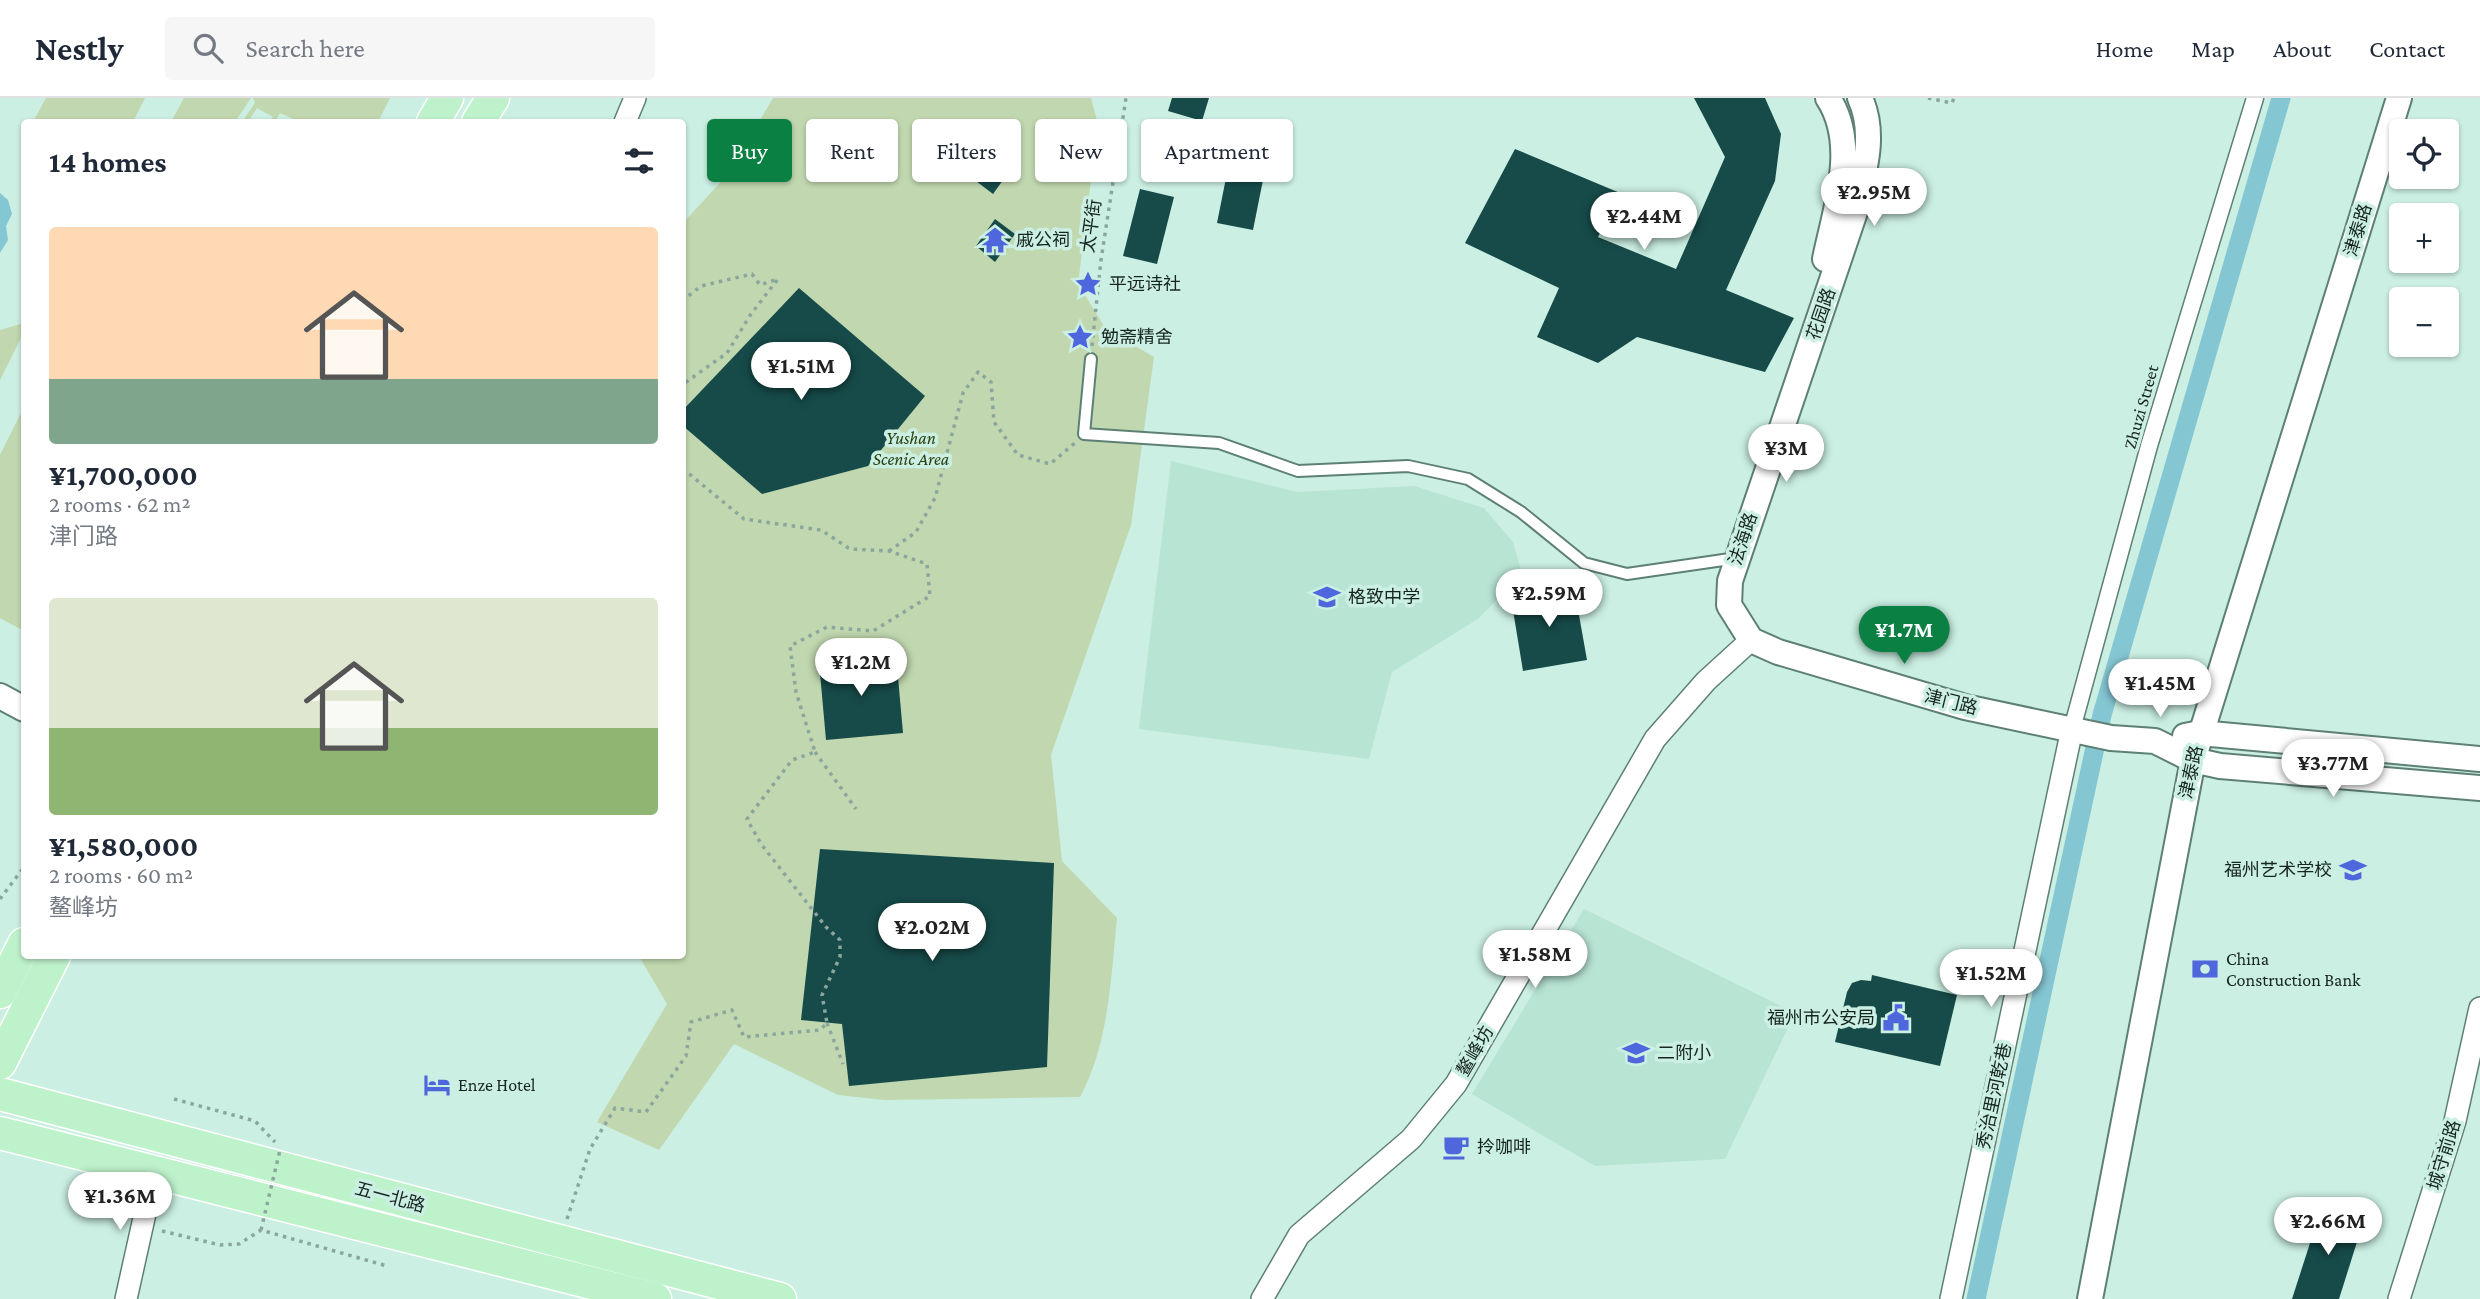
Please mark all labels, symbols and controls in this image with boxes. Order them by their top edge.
search box [165,17,655,80]
icon: search [189,29,227,67]
text: Nestly [35,30,123,67]
text: Search here [245,34,365,63]
text: Home [2096,35,2153,62]
text: Map [2191,35,2235,62]
text: About [2273,35,2331,62]
text: Contact [2369,35,2445,62]
chip: Buy [707,119,792,182]
chip: Rent [806,119,898,182]
chip: Filters [912,119,1021,182]
chip: New [1035,119,1127,182]
chip: Apartment [1141,119,1293,182]
map controls [2389,119,2459,357]
button: locate [2389,119,2459,189]
icon: filters [620,142,658,180]
text: 14 homes [49,145,167,178]
pin: ¥2.95M [1817,169,1931,228]
text: ¥2.95M [1837,178,1911,204]
pin: ¥2.44M [1587,192,1701,252]
street label: 太平街 [1077,198,1105,254]
street label: 津泰路 [2341,201,2375,259]
text: ¥2.44M [1606,202,1682,228]
button: + [2389,203,2459,273]
temple icon: 戚公祠 [980,225,1010,255]
place label: 戚公祠 [1016,230,1070,250]
place icon: 平远诗社 [1073,269,1103,299]
icon: home [291,272,417,398]
place label: 平远诗社 [1109,274,1181,294]
street label: 花园路 [1803,285,1839,343]
button: − [2389,287,2459,357]
place icon: 勉斋精舍 [1065,322,1095,352]
place label: 勉斋精舍 [1101,327,1173,347]
pin: ¥1.51M [744,342,858,402]
text: ¥1.51M [767,352,835,378]
street label: Zhuzi Street [2119,362,2163,451]
pin: ¥3M [1752,424,1820,484]
park label: Yushan Scenic Area [873,428,950,469]
text: ¥3M [1764,434,1808,460]
text: ¥1,700,000 [49,458,198,491]
text: 2 rooms · 62 m² [49,491,190,517]
street label: 法海路 [1725,510,1761,568]
text: 津门路 [49,523,118,549]
pin: ¥2.59M [1492,570,1606,629]
text: ¥2.59M [1512,579,1586,605]
school or university icon: 格致中学 [1312,582,1342,612]
place label: 格致中学 [1348,587,1420,607]
pin: ¥1.7M [1855,606,1953,666]
text: ¥1.7M [1875,616,1933,642]
pin: ¥1.2M [812,638,910,698]
icon: home [291,643,417,769]
text: ¥1.2M [831,648,891,674]
pin: ¥1.45M [2103,660,2217,719]
text: ¥1.45M [2124,669,2196,695]
street label: 津门路 [1922,686,1980,718]
pin: ¥3.77M [2276,740,2390,799]
street label: 津泰路 [2176,744,2206,800]
text: ¥3.77M [2297,749,2369,775]
text: ¥1,580,000 [49,829,198,862]
school or university icon: 福州艺术学校 [2338,855,2368,885]
place label: 福州艺术学校 [2224,860,2332,880]
text: 2 rooms · 60 m² [49,862,193,888]
text: 鳌峰坊 [49,894,118,920]
pin: ¥2.02M [875,904,989,963]
text: ¥2.02M [894,913,970,939]
pin: ¥1.58M [1478,930,1592,990]
text: ¥1.58M [1499,940,1571,966]
place label: China Construction Bank [2226,949,2361,990]
pin: ¥1.52M [1934,950,2048,1009]
bank icon: China Construction Bank [2190,954,2220,984]
text: ¥1.52M [1956,959,2026,985]
public building icon: 福州市公安局 [1881,1003,1911,1033]
place label: 福州市公安局 [1767,1008,1875,1028]
street label: 鳌峰坊 [1453,1023,1497,1079]
school or university icon: 二附小 [1621,1038,1651,1068]
street label: 秀治里河乾巷 [1973,1041,2015,1151]
place label: 二附小 [1657,1043,1711,1063]
hotel icon: Enze Hotel [422,1070,452,1100]
place label: Enze Hotel [458,1075,536,1095]
street label: 城守前路 [2424,1118,2464,1192]
cafe icon: 拎咖啡 [1441,1132,1471,1162]
place label: 拎咖啡 [1477,1137,1531,1157]
pin: ¥1.36M [63,1172,177,1232]
street label: 五一北路 [353,1178,427,1216]
text: ¥1.36M [84,1182,156,1208]
pin: ¥2.66M [2271,1198,2385,1257]
text: ¥2.66M [2290,1207,2366,1233]

